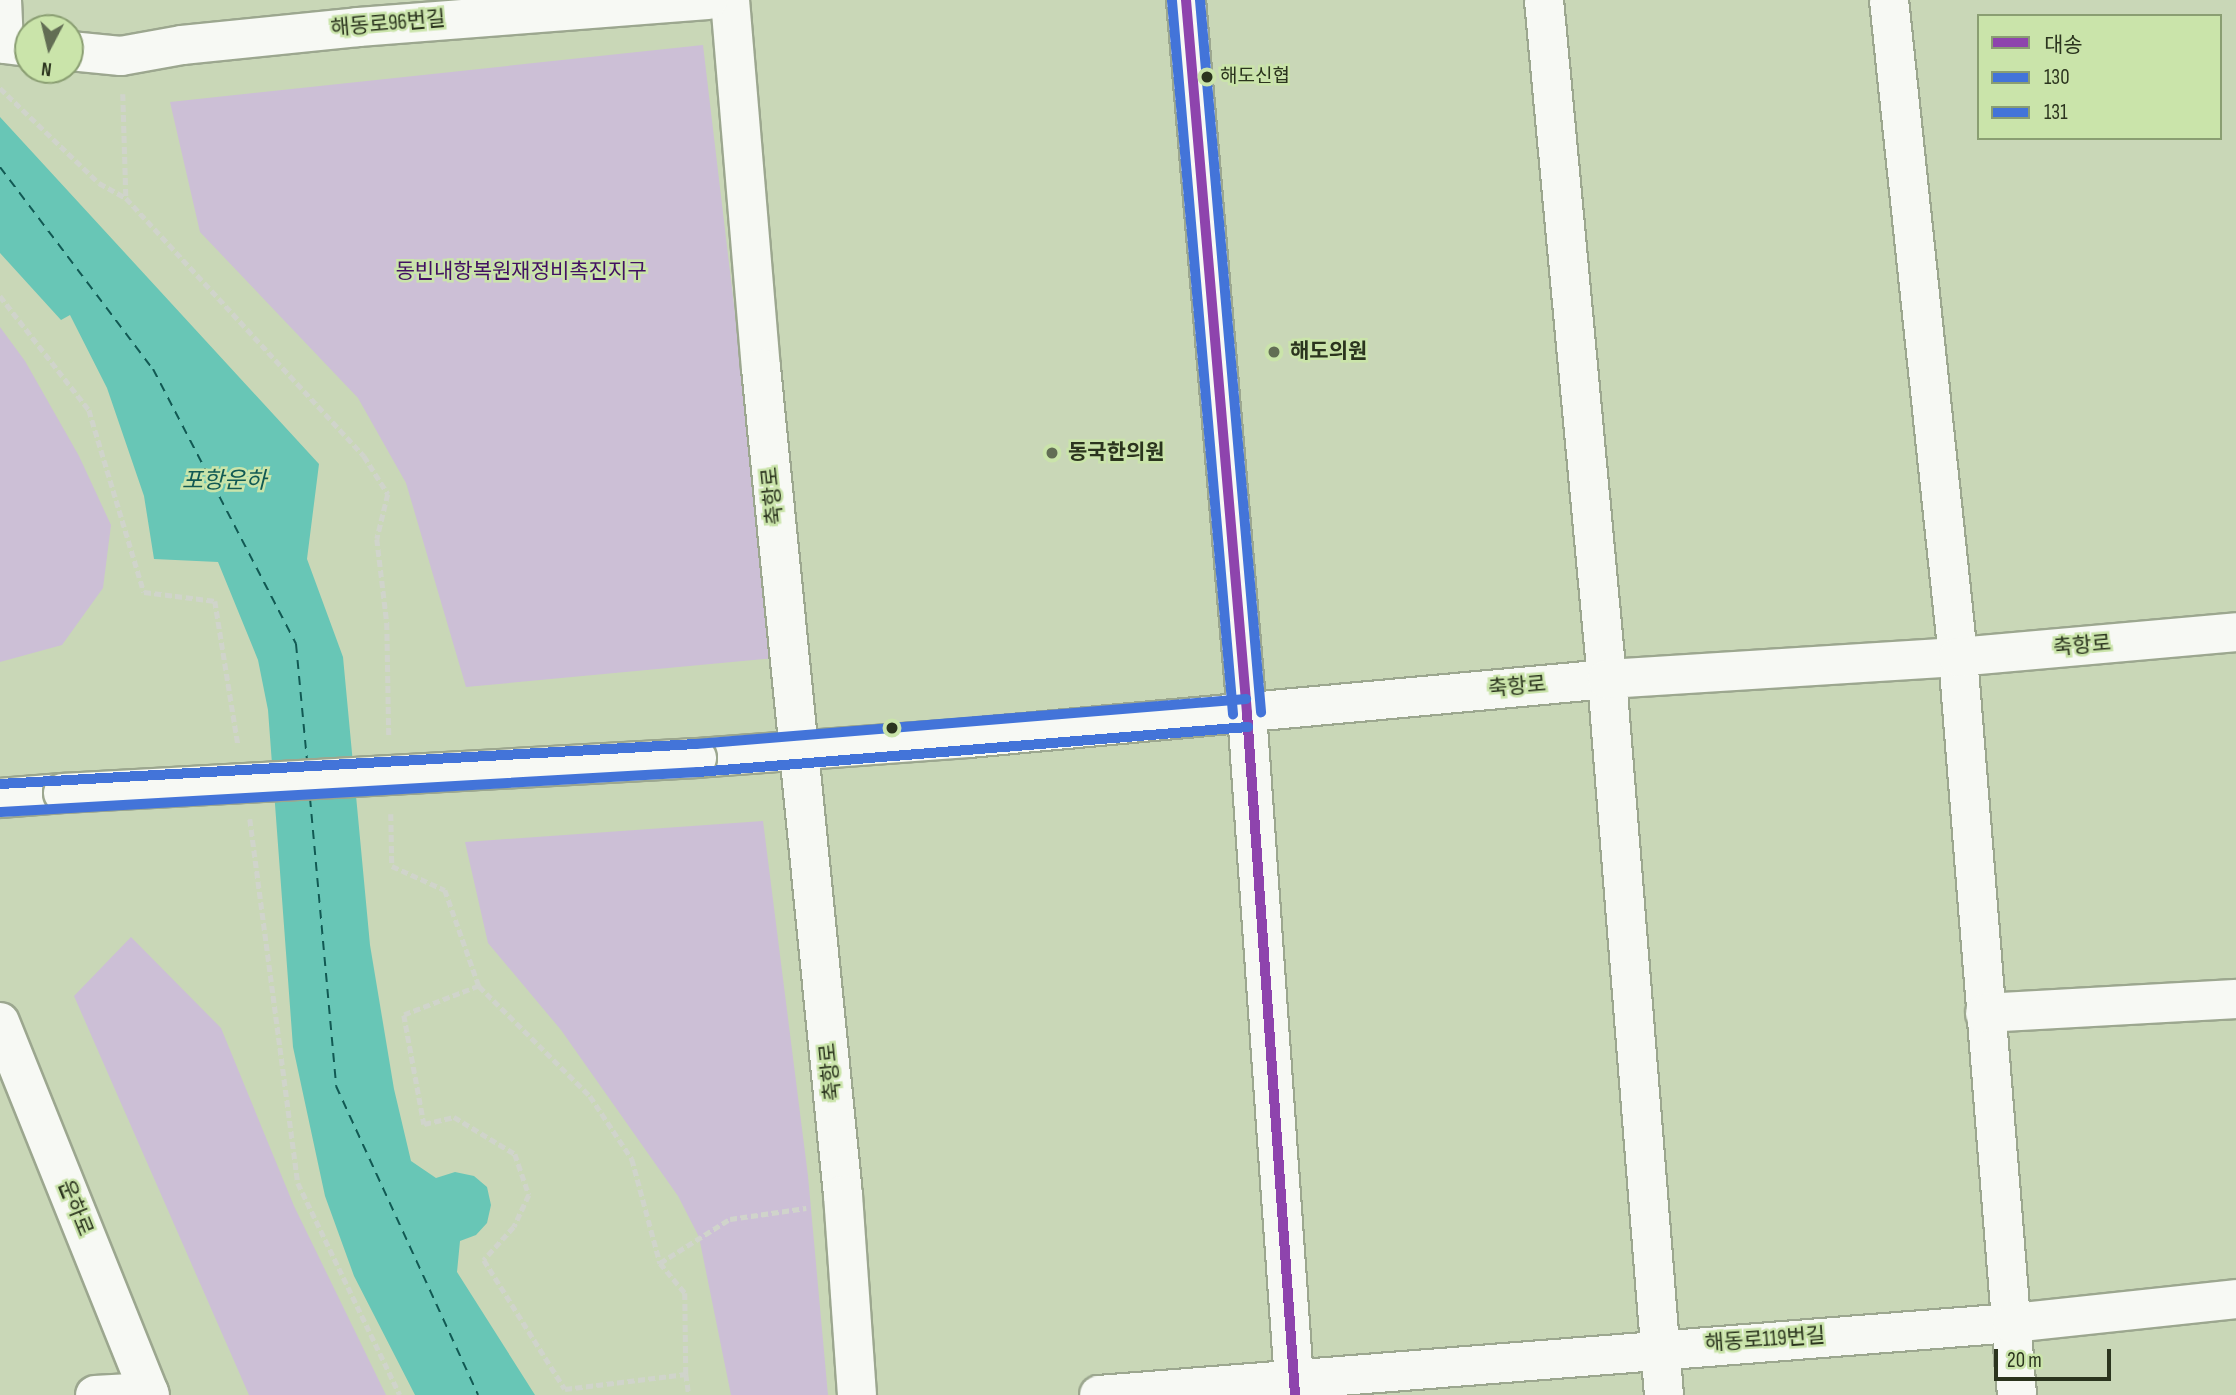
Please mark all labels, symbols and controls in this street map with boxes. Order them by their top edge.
street label: 해동로96번길 [330,6,446,42]
north arrow [14,14,84,84]
legend [1977,14,2222,140]
text: 대송 [2044,33,2083,58]
text: N [40,56,53,80]
text: 130 [2044,65,2070,90]
place label: 해도신협 [1220,66,1290,88]
marker: 해도신협 [1200,70,1214,84]
text: 131 [2044,100,2068,125]
park label: 동빈내항복원재정비촉진지구 [395,259,647,285]
place label: 해도의원 [1290,339,1367,365]
marker: 해도의원 [1264,342,1284,362]
place label: 동국한의원 [1068,440,1165,466]
marker: 동국한의원 [1042,443,1062,463]
street label: 축항로 [757,466,789,526]
water label: 포항운하 [182,467,266,495]
street label: 축항로 [2052,631,2112,661]
street label: 축항로 [1487,672,1547,702]
unlabelled marker [885,721,899,735]
street label: 축항로 [815,1042,847,1102]
street label: 운하로 [52,1176,98,1240]
street label: 해동로119번길 [1704,1323,1826,1357]
scale bar [1998,1336,2115,1380]
text: 20 m [2007,1348,2042,1373]

